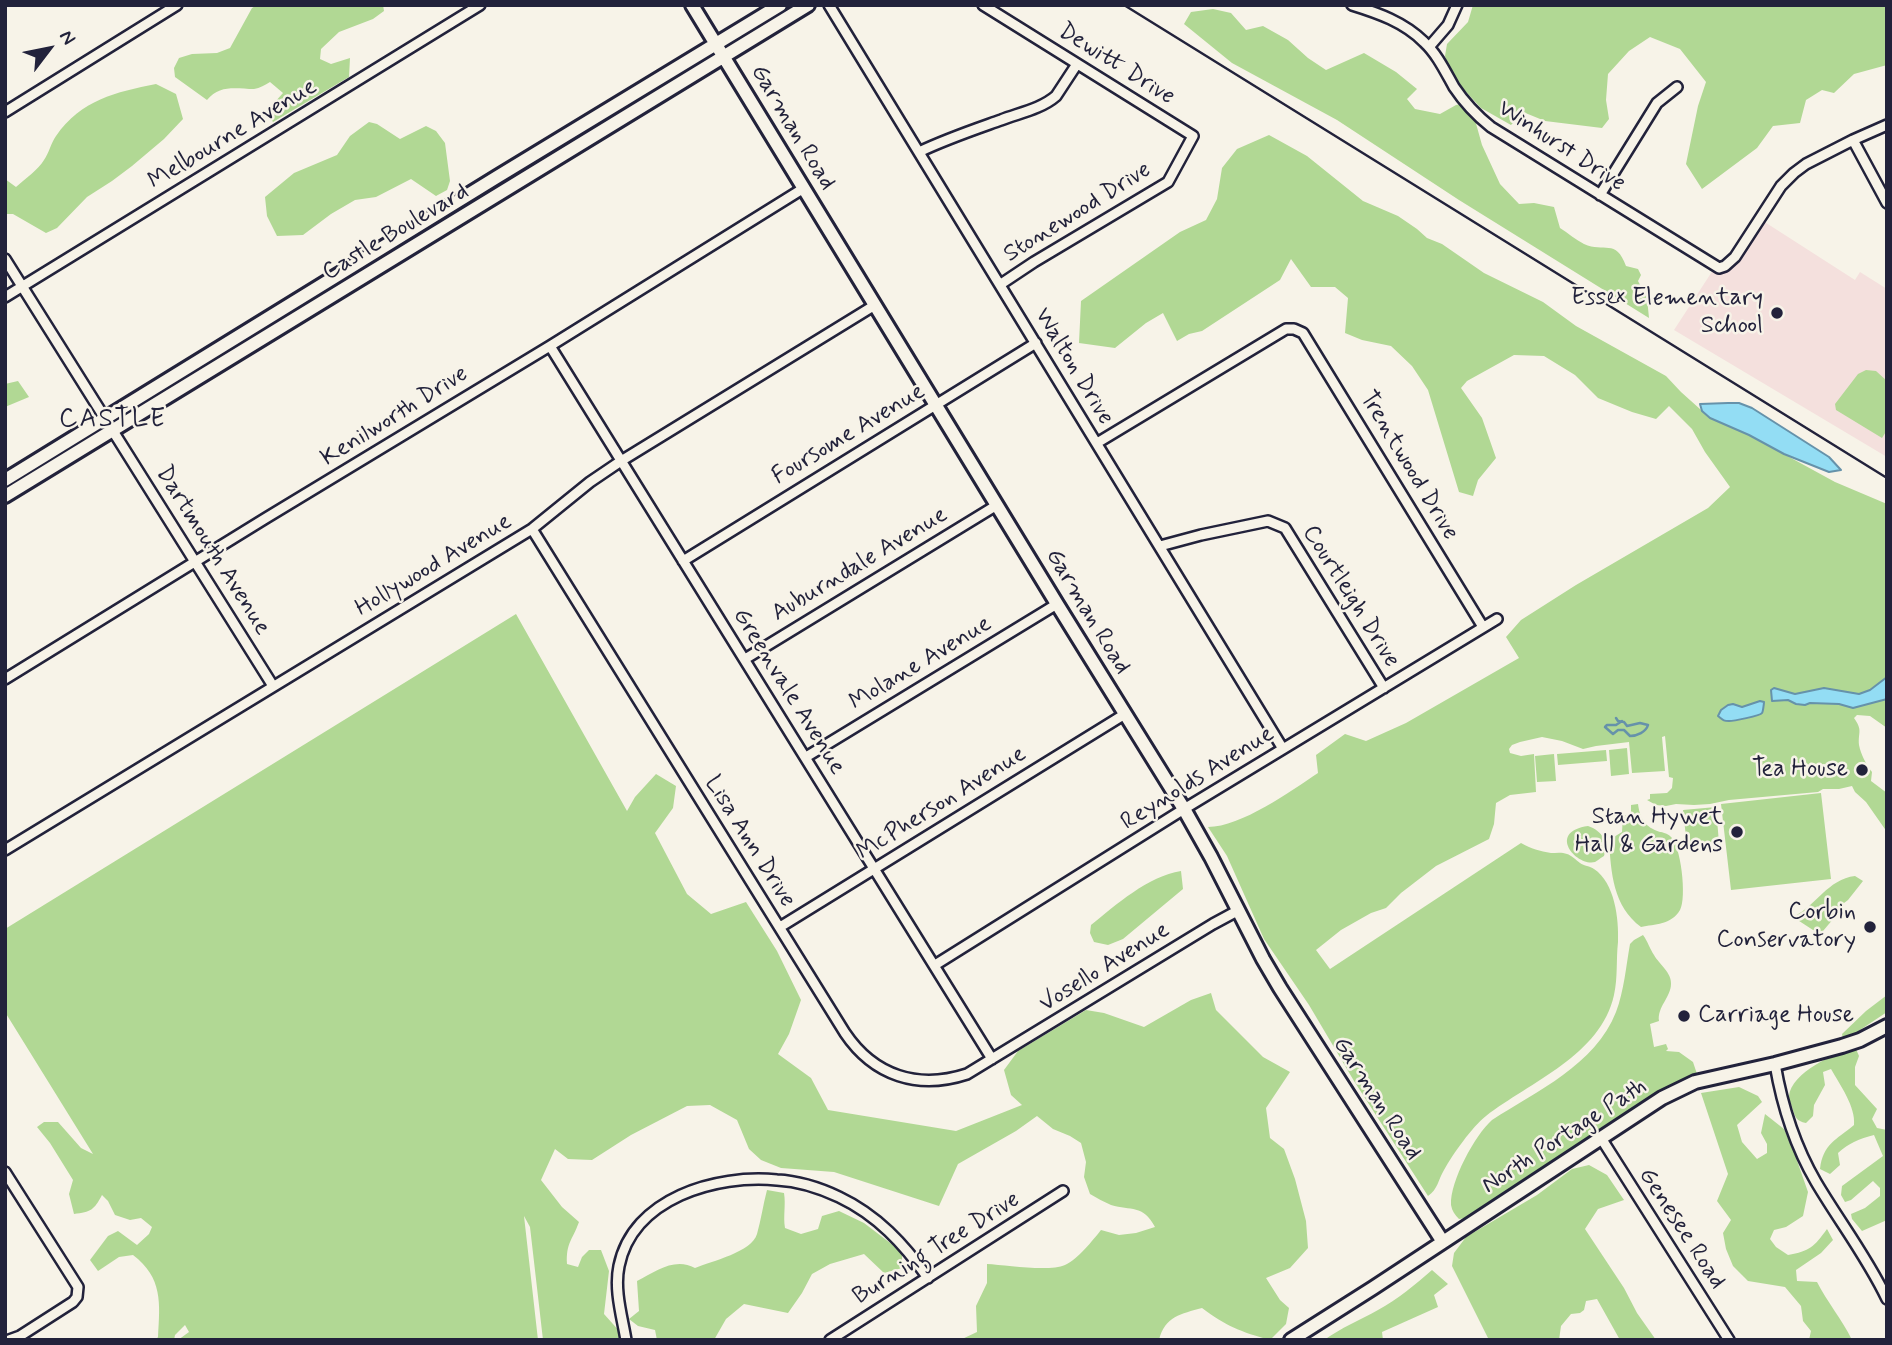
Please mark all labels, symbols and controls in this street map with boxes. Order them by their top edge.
north arrow [14,14,84,84]
street label: Dewitt Drive [1052,18,1180,112]
text: N [53,26,81,50]
street label: Garman Road [743,60,841,196]
street label: Melbourne Avenue [143,73,323,197]
street label: Winhurst Drive [1492,95,1630,199]
street label: Stonewood Drive [999,156,1157,270]
street label: Castle Boulevard [318,178,474,288]
place label: Essex Elementary School [1571,285,1763,341]
street label: Walton Drive [1027,303,1119,431]
marker: Essex Elementary School [1769,305,1785,321]
street label: Kenilworth Drive [316,360,474,474]
street label: Foursome Avenue [767,378,931,492]
street label: Trentwood Drive [1352,386,1464,546]
district label: CASTLE [57,405,169,437]
street label: Dartmouth Avenue [148,461,276,641]
street label: Auburndale Avenue [767,501,953,629]
street label: Hollywood Avenue [351,508,517,624]
street label: Courtleigh Drive [1295,521,1405,673]
street label: Garman Road [1038,544,1136,680]
street label: Greenvale Avenue [725,604,851,780]
street label: Molane Avenue [845,610,997,718]
street label: Reynolds Avenue [1116,720,1280,838]
street label: McPherson Avenue [852,740,1032,868]
place label: Tea House [1752,756,1848,784]
marker: Tea House [1854,762,1870,778]
street label: Lisa Ann Drive [697,771,801,913]
place label: Stan Hywet Hall & Gardens [1575,804,1723,860]
marker: Stan Hywet Hall & Gardens [1729,824,1745,840]
place label: Corbin Conservatory [1716,899,1856,955]
street label: Vosello Avenue [1035,917,1175,1019]
marker: Corbin Conservatory [1862,919,1878,935]
place label: Carriage House [1698,1002,1854,1030]
marker: Carriage House [1676,1008,1692,1024]
street label: Garman Road [1325,1032,1427,1166]
street label: North Portage Path [1477,1073,1653,1201]
street label: Genesee Road [1631,1163,1731,1295]
street label: Burning Tree Drive [848,1186,1026,1312]

